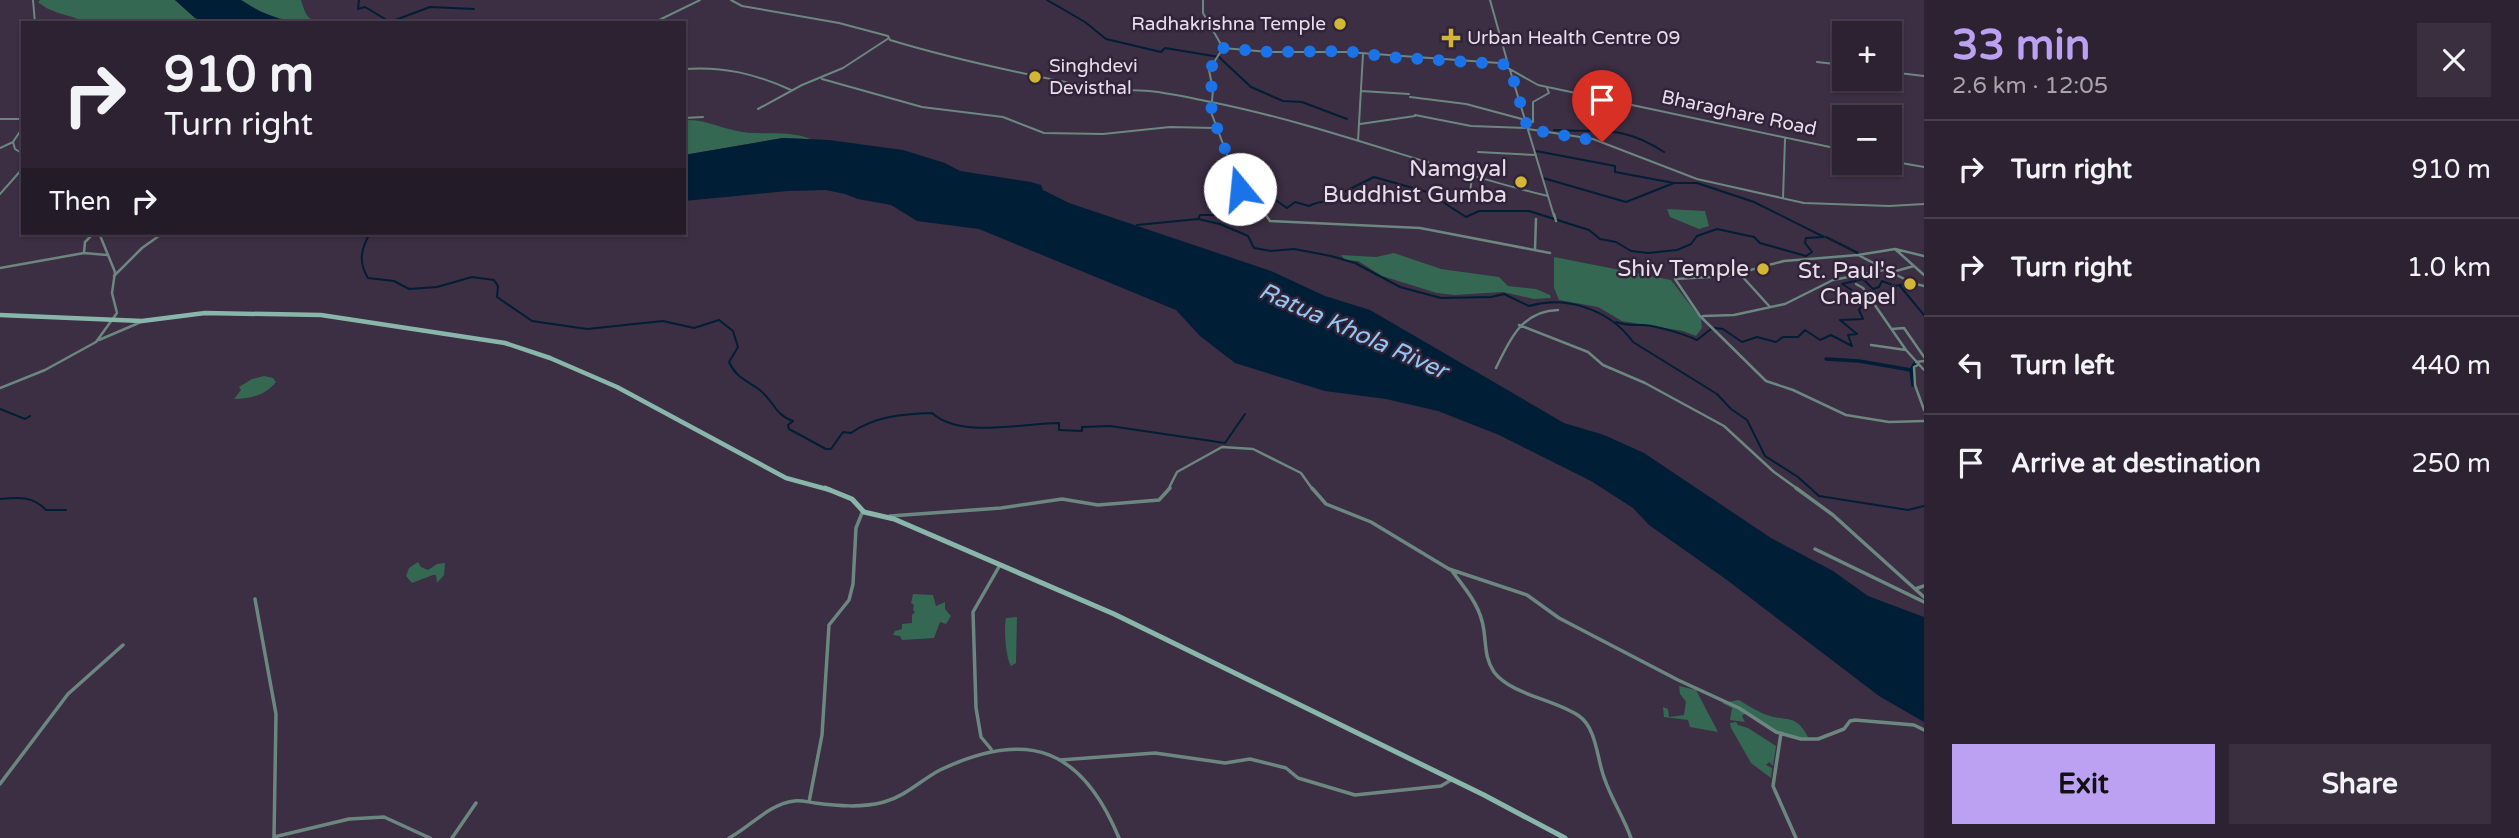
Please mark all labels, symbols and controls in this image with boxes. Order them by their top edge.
place label: Radhakrishna Temple [1131,13,1326,35]
marker: Radhakrishna Temple [1332,16,1348,32]
text: 33 min [1952,20,2090,71]
map controls [1832,21,1902,175]
button: + [1832,21,1902,91]
button: close [2417,23,2491,97]
place label: Urban Health Centre 09 [1467,27,1680,49]
marker: Urban Health Centre 09 [1441,28,1461,48]
text: 910 m [164,46,314,105]
icon: right [49,49,140,140]
place label: Singhdevi Devisthal [1049,55,1138,99]
marker: Singhdevi Devisthal [1027,69,1043,85]
pin [1572,70,1632,142]
text: 2.6 km · 12:05 [1952,72,2108,100]
icon: arrive [1583,81,1621,119]
street label: Bharaghare Road [1659,86,1819,140]
button: − [1832,105,1902,175]
text: Turn right [164,106,313,144]
icon: right [1952,150,1990,188]
position arrow [1203,152,1277,226]
text: Turn right [2011,154,2132,185]
text: 910 m [2411,154,2491,185]
place label: Namgyal Buddhist Gumba [1323,155,1507,209]
marker: Namgyal Buddhist Gumba [1513,174,1529,190]
icon: right [125,182,163,220]
text: Then [49,186,111,217]
icon: right [1952,248,1990,286]
text: Turn right [2011,252,2132,283]
text: 1.0 km [2407,252,2491,283]
place label: Shiv Temple [1617,255,1749,283]
place label: St. Paul's Chapel [1798,257,1896,311]
marker: Shiv Temple [1755,261,1771,277]
water label: Ratua Khola River [1254,276,1454,387]
marker: St. Paul's Chapel [1902,276,1918,292]
icon: left [1952,346,1990,384]
text: Turn left [2011,350,2114,381]
text: 440 m [2411,350,2491,381]
icon: arrive [1952,444,1990,482]
text: Arrive at destination [2011,448,2261,479]
text: 250 m [2411,448,2491,479]
button: Exit [1952,744,2215,824]
button: Share [2229,744,2491,824]

